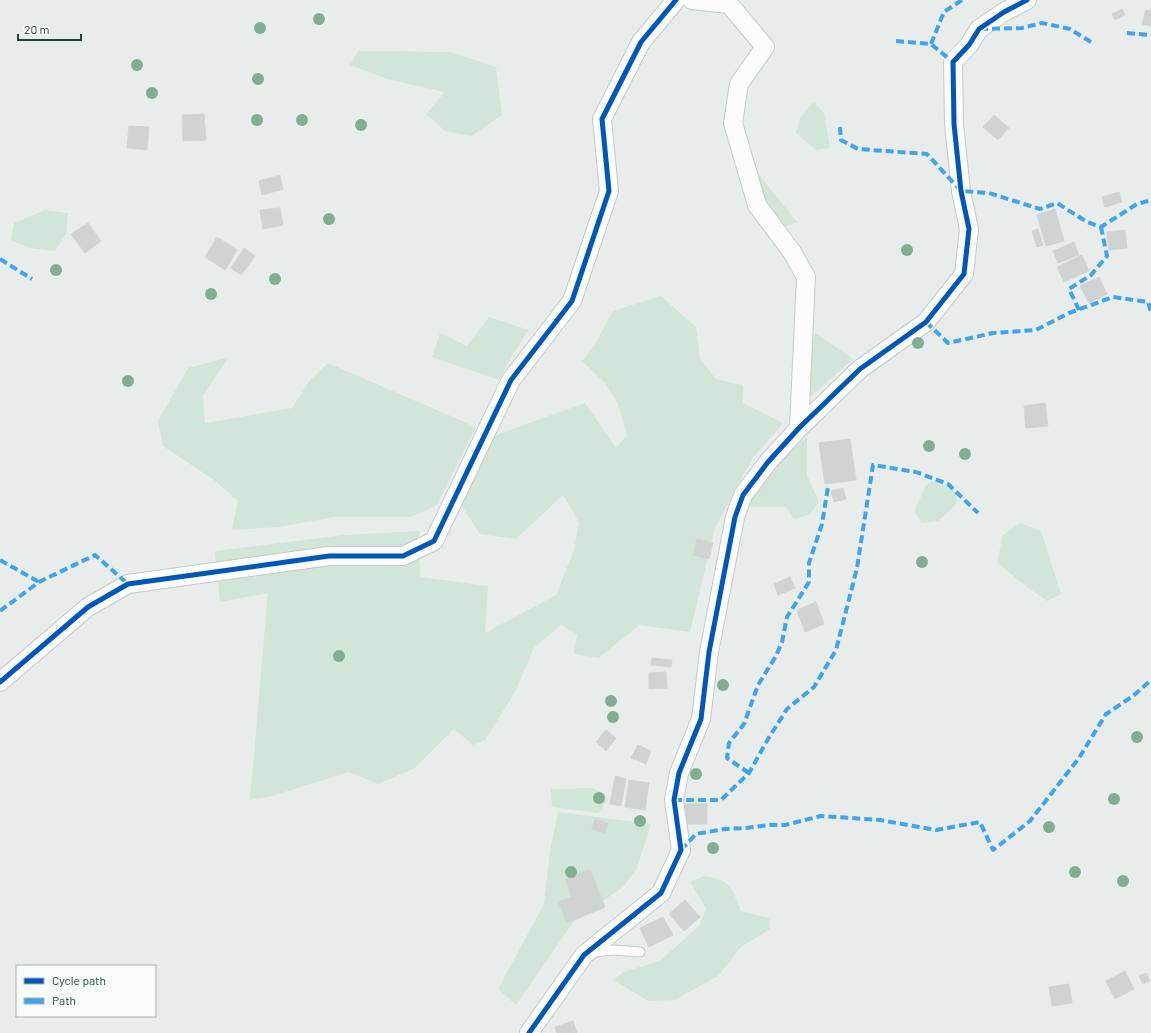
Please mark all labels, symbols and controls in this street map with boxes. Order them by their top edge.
scale bar [18,16,81,42]
text: 20 m [24,22,50,36]
legend [16,965,156,1017]
text: Cycle path [52,973,106,987]
text: Path [52,993,76,1007]

